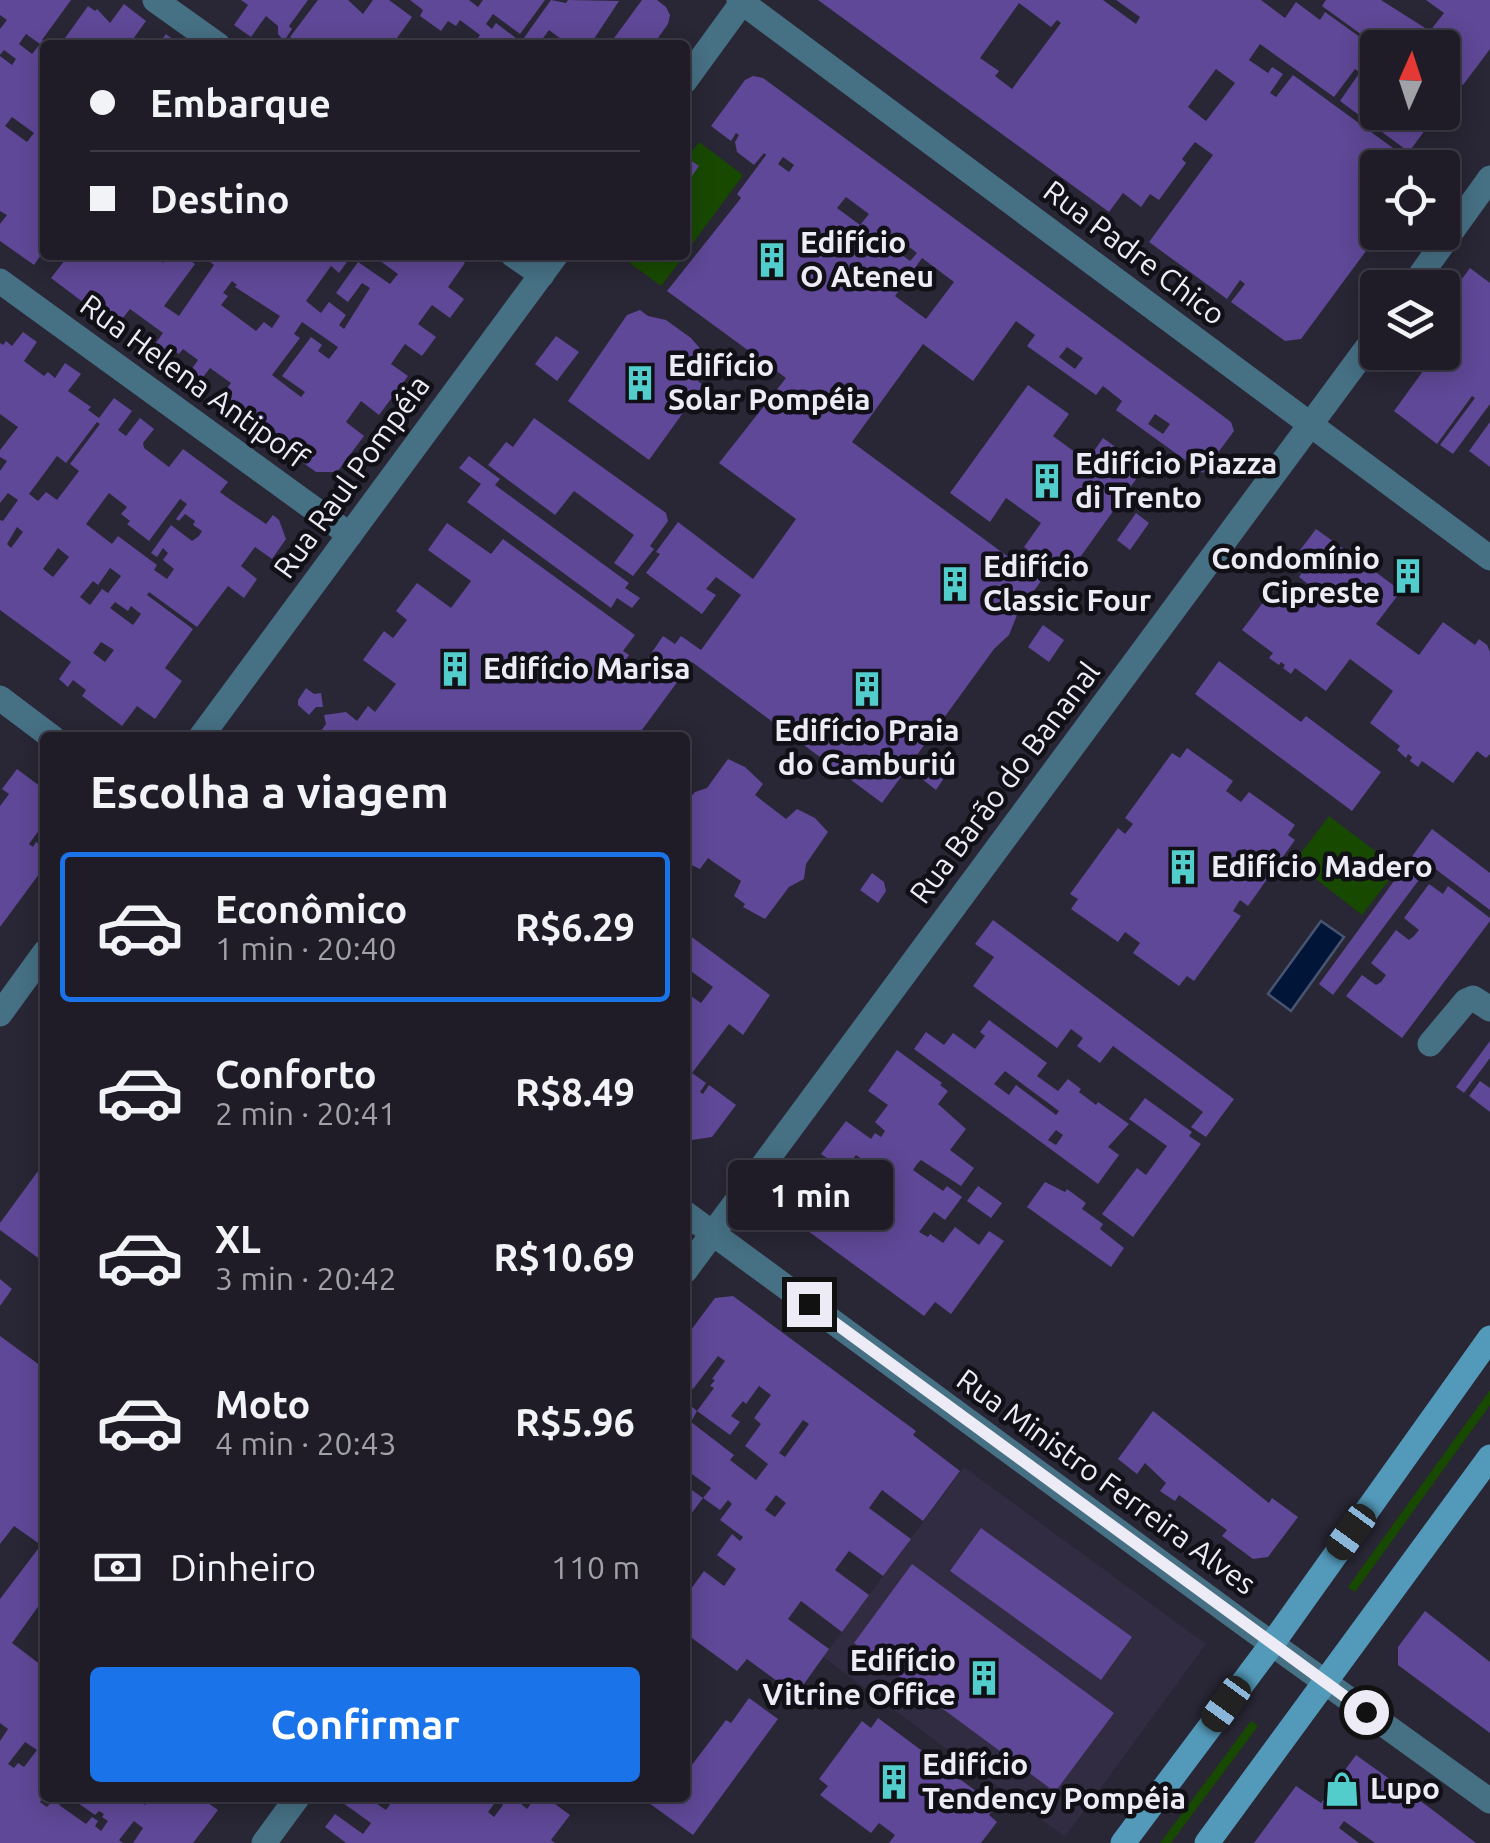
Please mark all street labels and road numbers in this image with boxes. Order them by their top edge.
street label: Rua Padre Chico [1037,173,1232,331]
street label: Rua Helena Antipoff [74,287,315,475]
street label: Rua Raul Pompéia [266,369,436,584]
street label: Rua Barão do Bananal [902,655,1106,910]
street label: Rua Ministro Ferreira Alves [951,1362,1262,1601]

